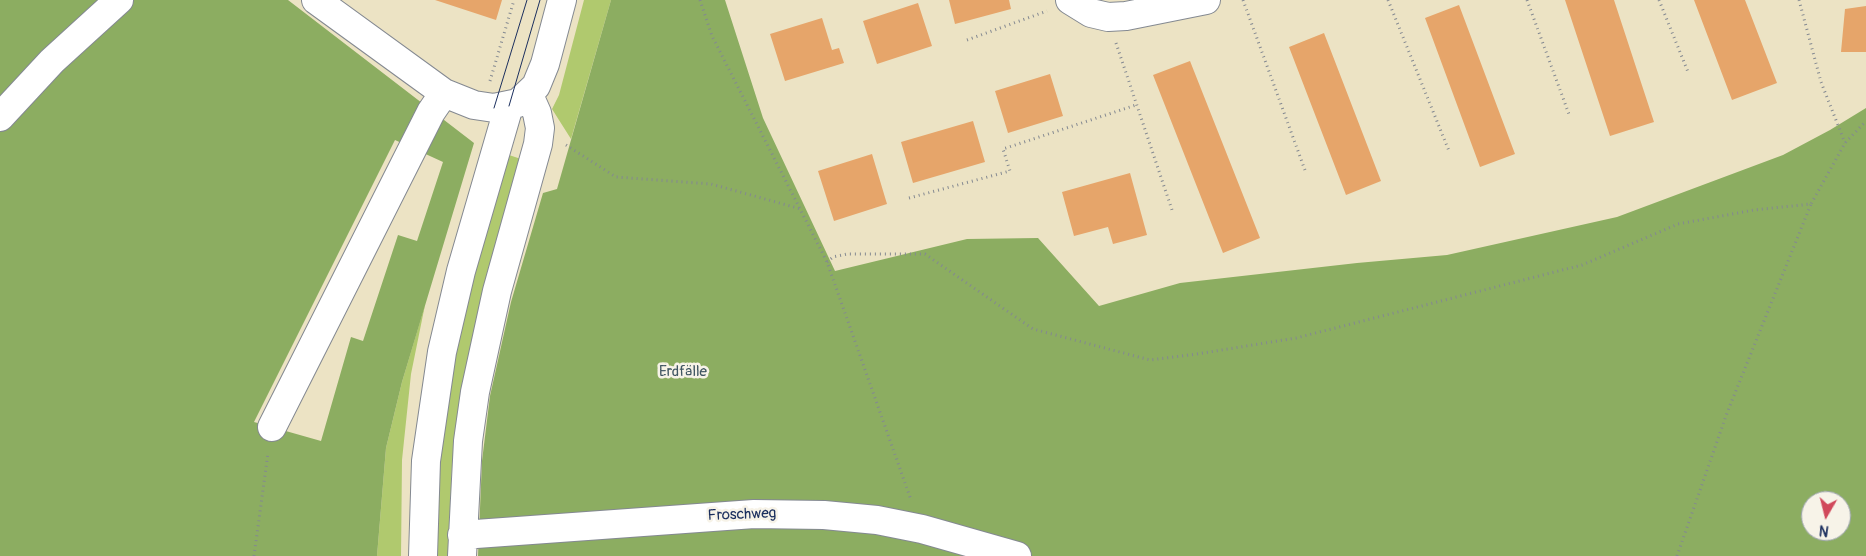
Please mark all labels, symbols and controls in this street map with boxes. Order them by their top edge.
park label: Erdfälle [659,363,707,381]
north arrow [1801,491,1851,541]
street label: Froschweg [707,505,777,525]
text: N [1818,521,1830,539]

